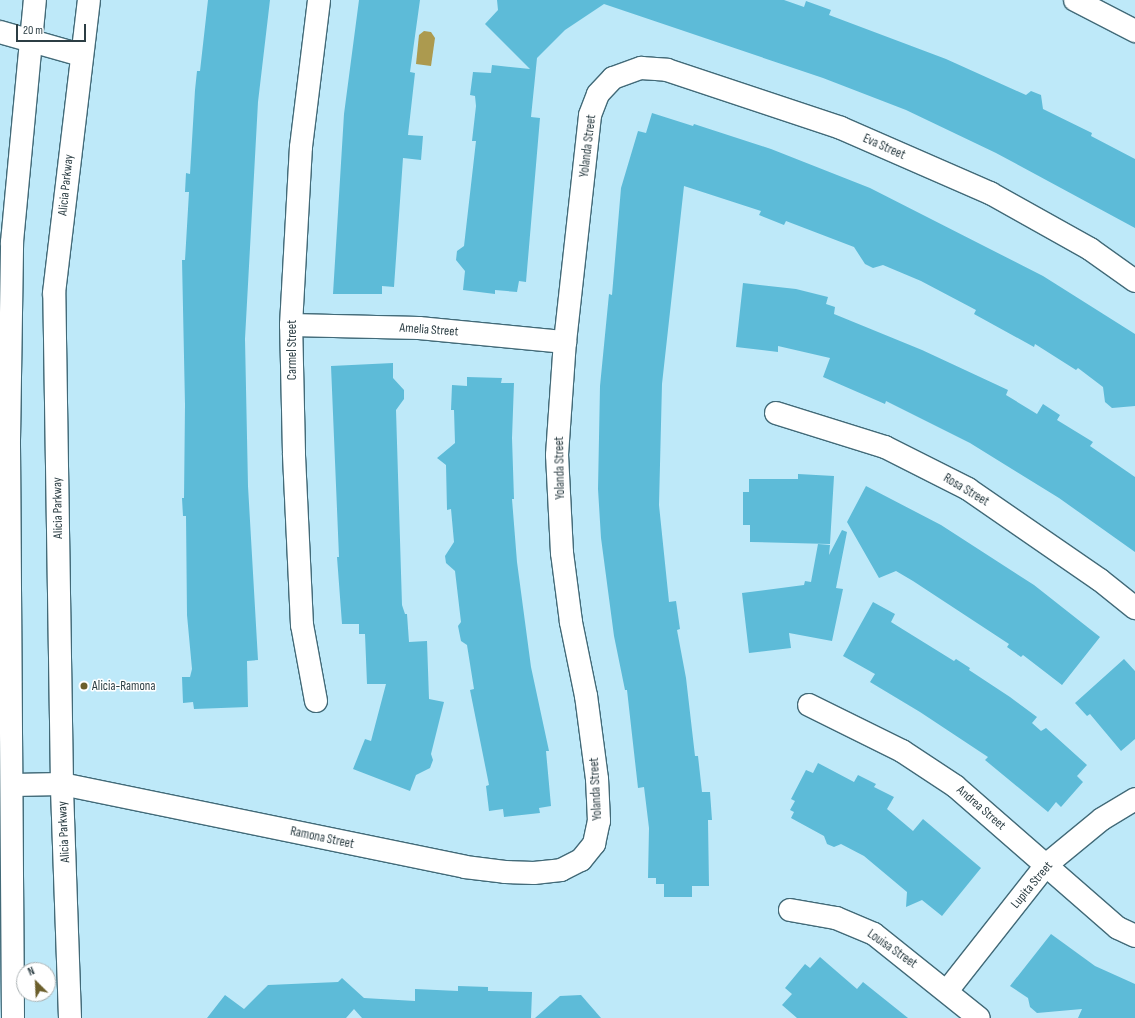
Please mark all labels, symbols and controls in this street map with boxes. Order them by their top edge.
scale bar [18,16,88,42]
text: 20 m [23,23,43,38]
street label: Yolanda Street [576,114,600,178]
street label: Eva Street [860,131,908,163]
street label: Alicia Parkway [55,154,77,216]
street label: Carmel Street [284,320,300,380]
street label: Amelia Street [399,320,459,340]
street label: Yolanda Street [552,436,568,500]
street label: Rosa Street [940,470,992,510]
street label: Alicia Parkway [50,477,66,539]
place label: Alicia-Ramona [92,678,155,694]
marker: Alicia-Ramona [79,681,89,691]
street label: Yolanda Street [587,757,605,821]
street label: Andrea Street [953,782,1009,834]
street label: Alicia Parkway [55,801,73,863]
street label: Ramona Street [289,824,355,852]
street label: Lupita Street [1008,858,1056,912]
street label: Louisa Street [864,926,920,972]
north arrow [16,962,56,1002]
text: N [26,964,37,979]

